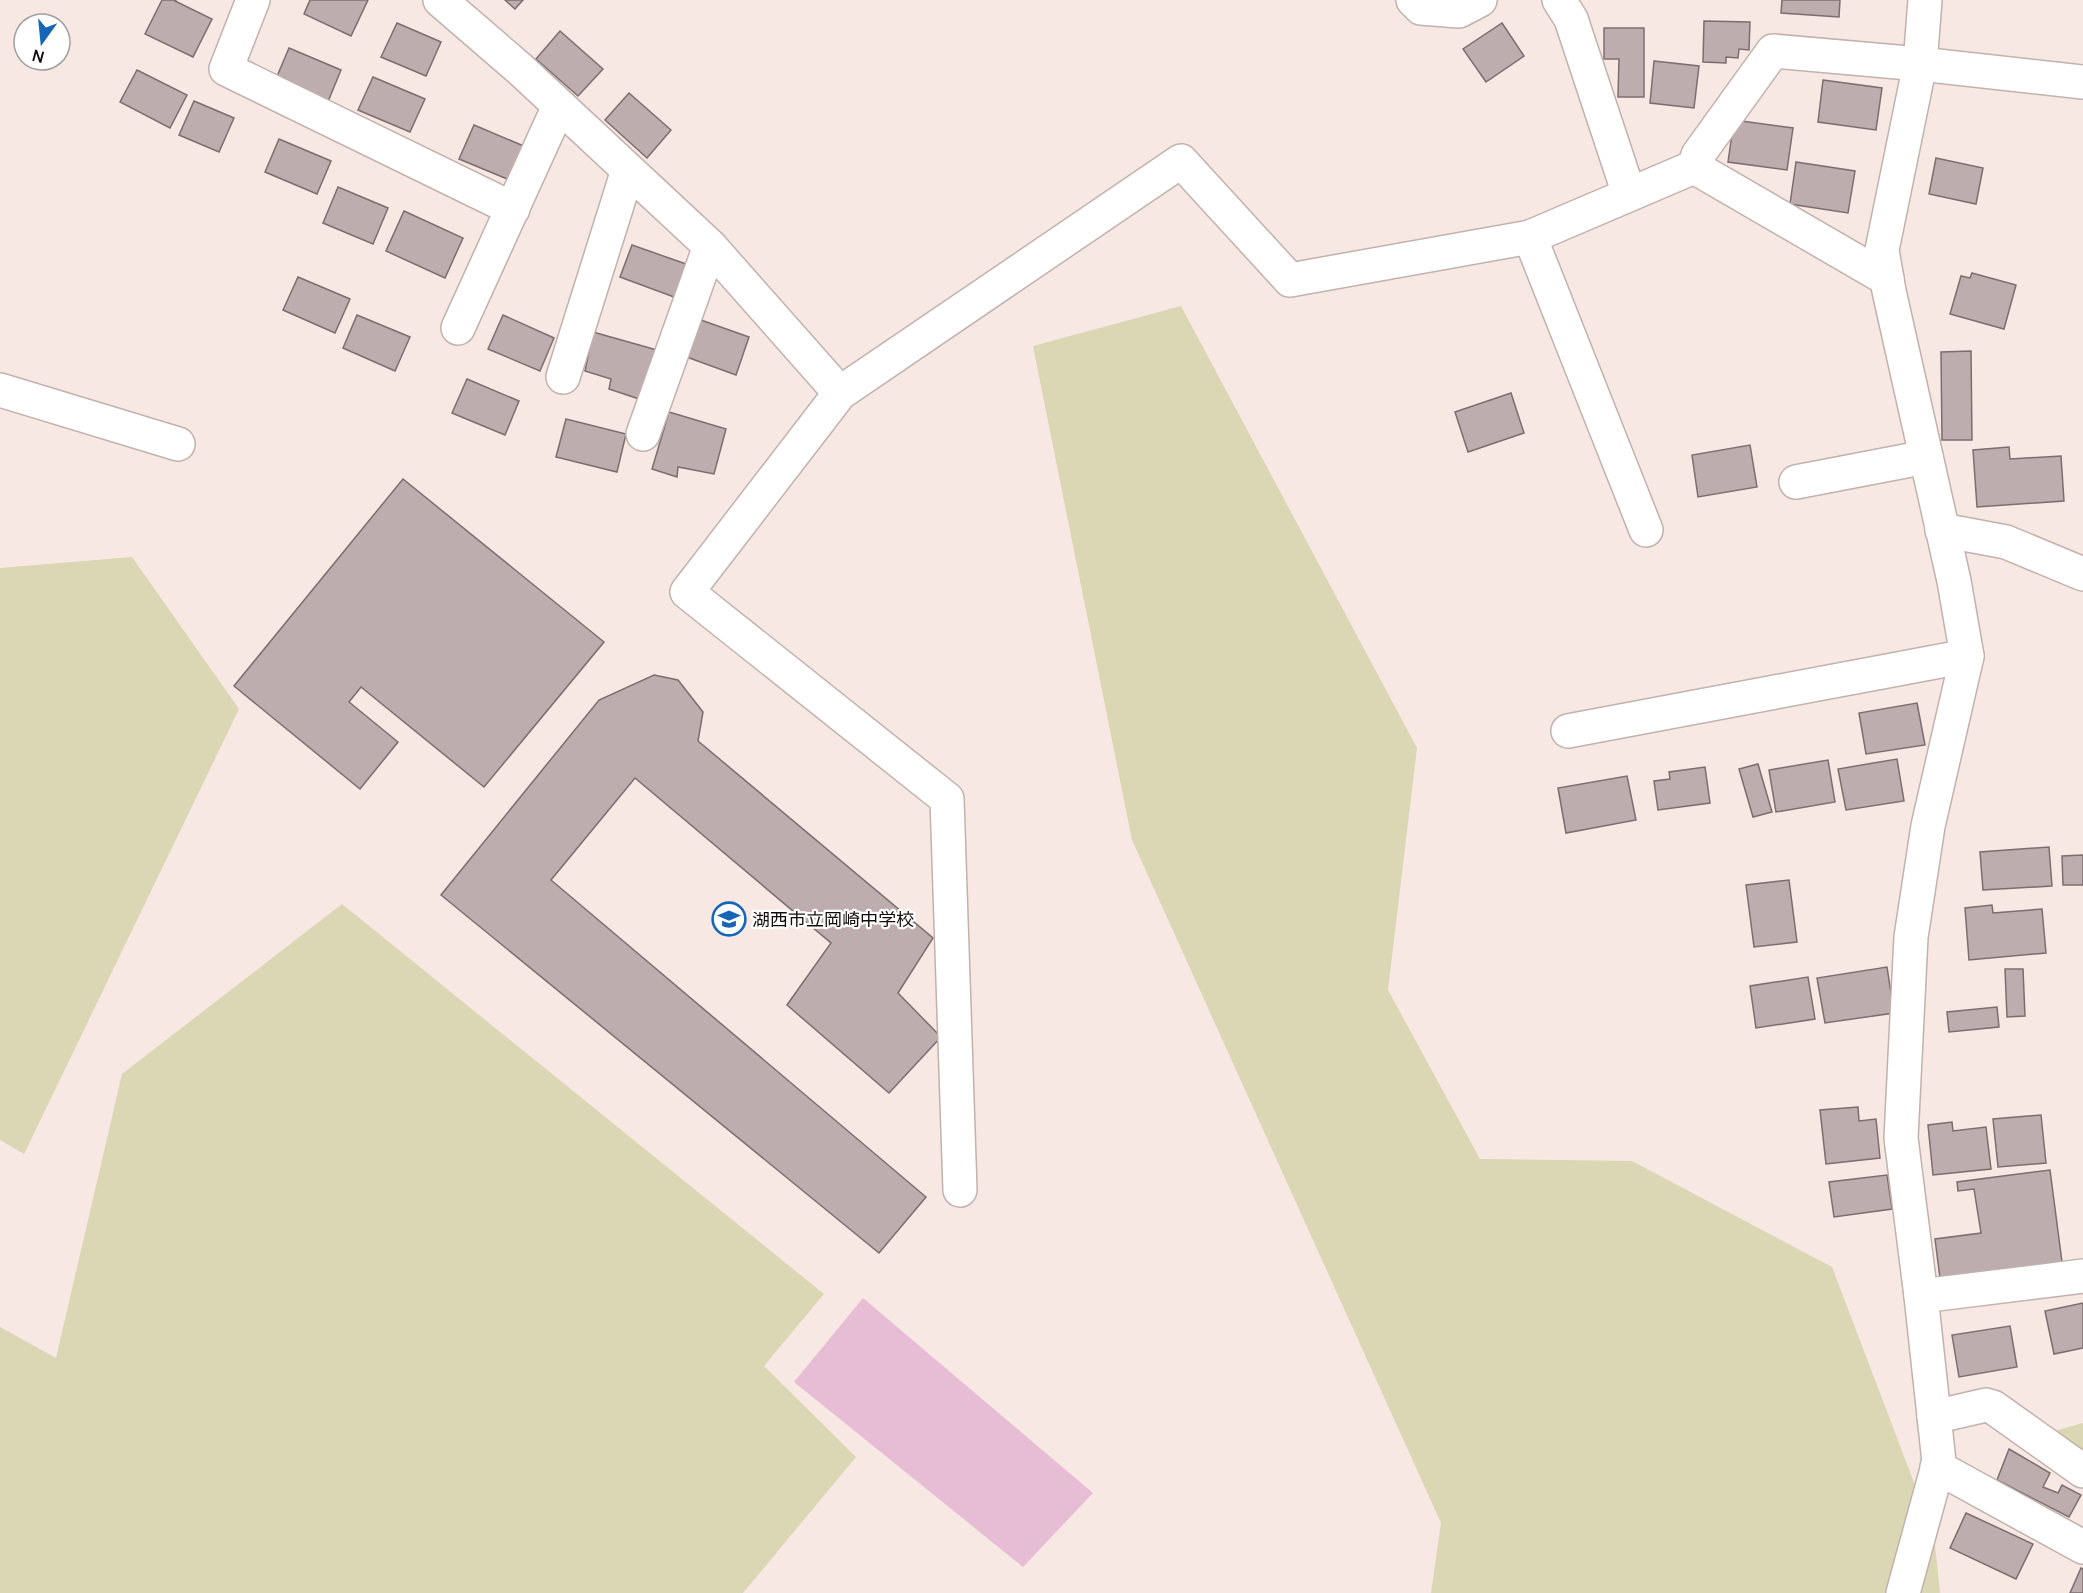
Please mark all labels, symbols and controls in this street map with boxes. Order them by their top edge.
north arrow [12,12,72,72]
text: N [30,44,47,69]
school or university icon: 湖西市立岡崎中学校 [711,901,747,937]
place label: 湖西市立岡崎中学校 [752,907,914,931]

